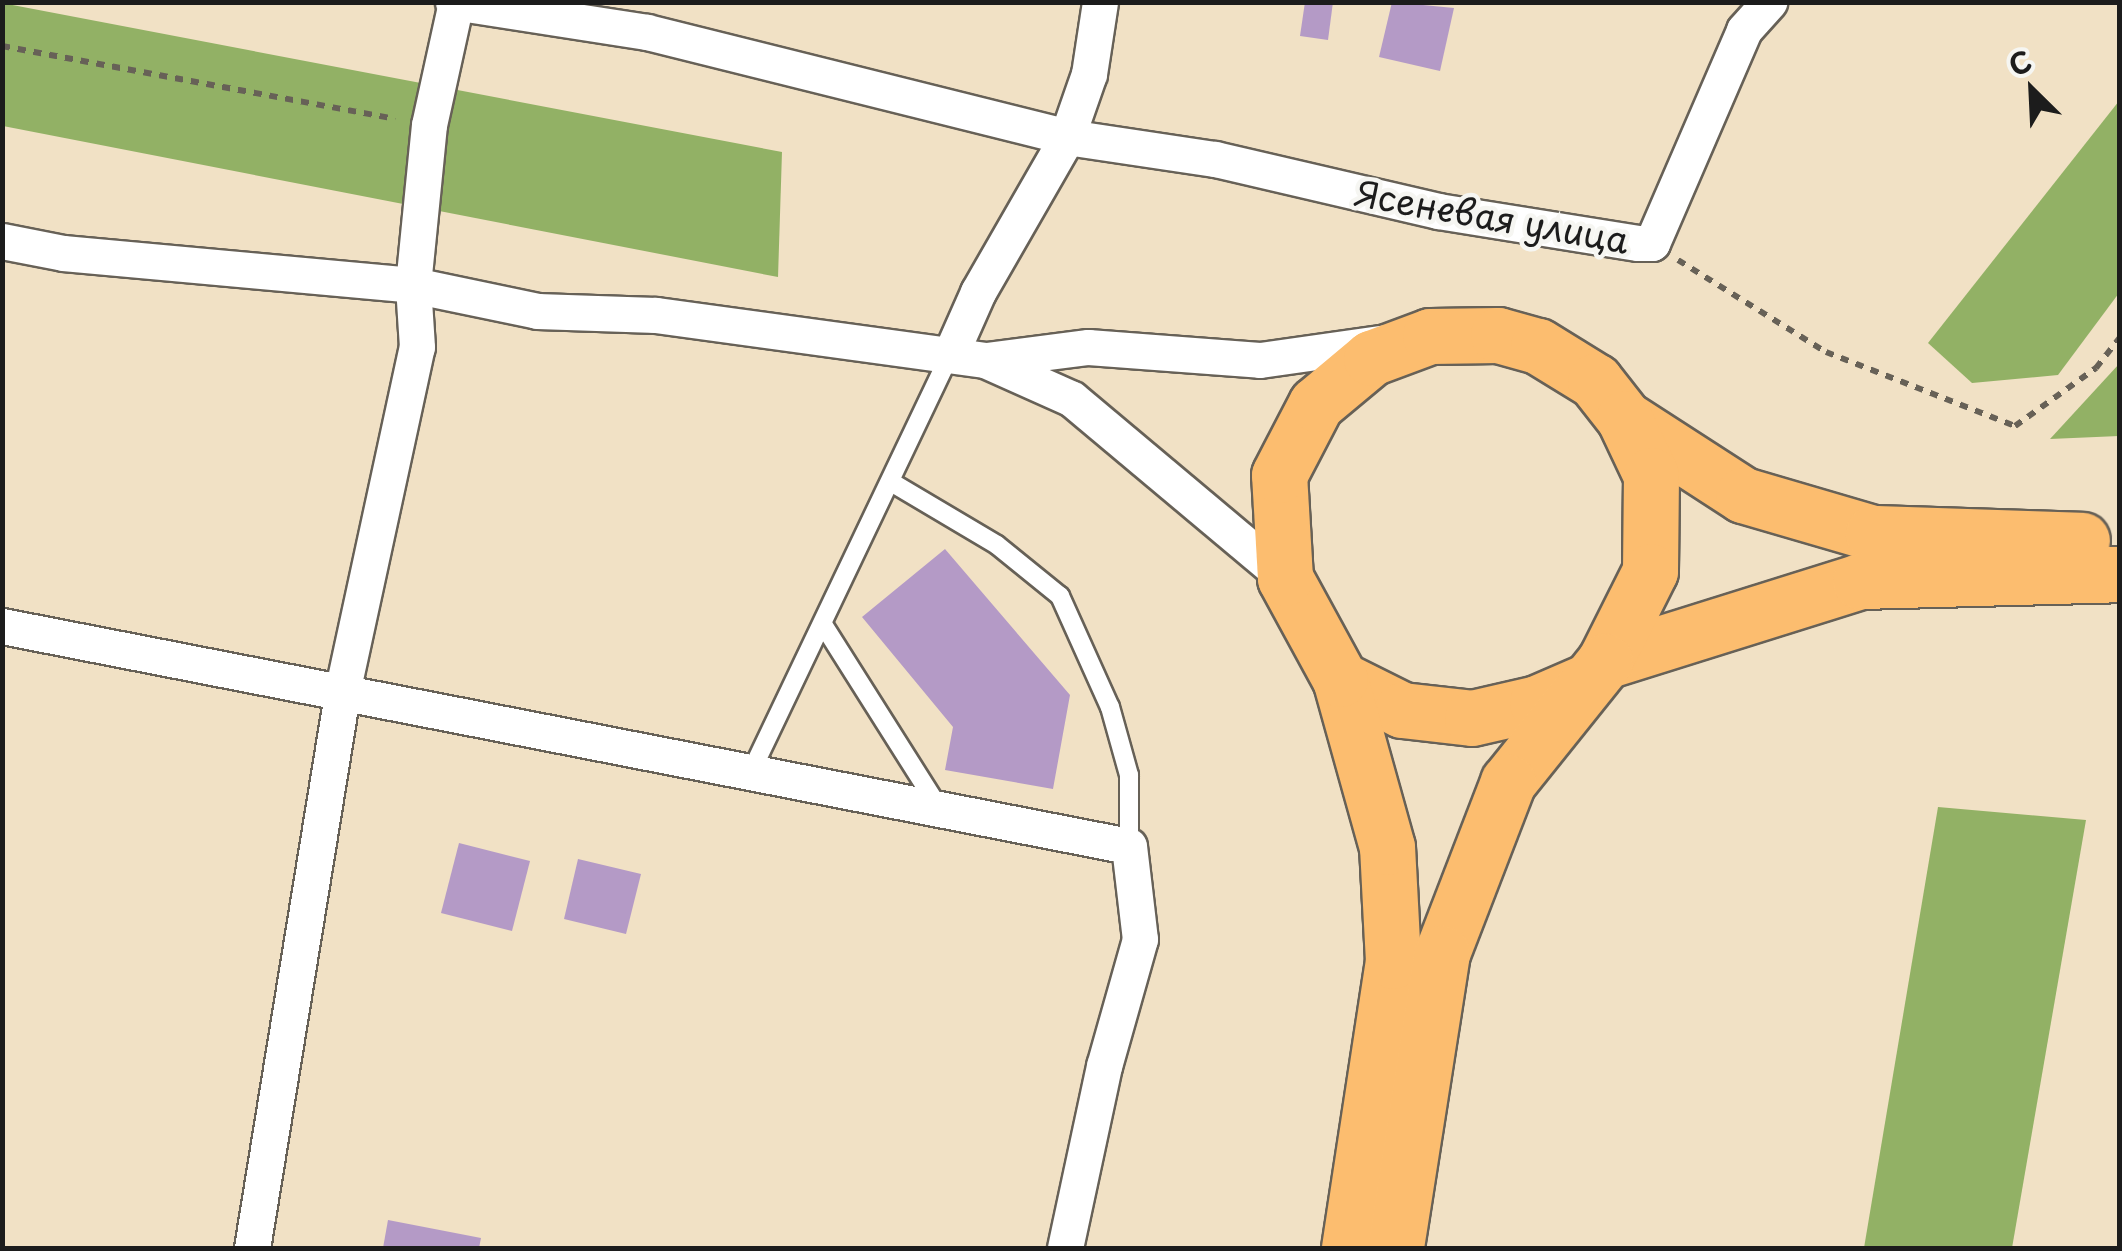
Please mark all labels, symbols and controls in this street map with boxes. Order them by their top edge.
text: С [2001,38,2038,86]
north arrow [1982,40,2082,140]
street label: Ясеневая улица [1352,171,1632,261]

